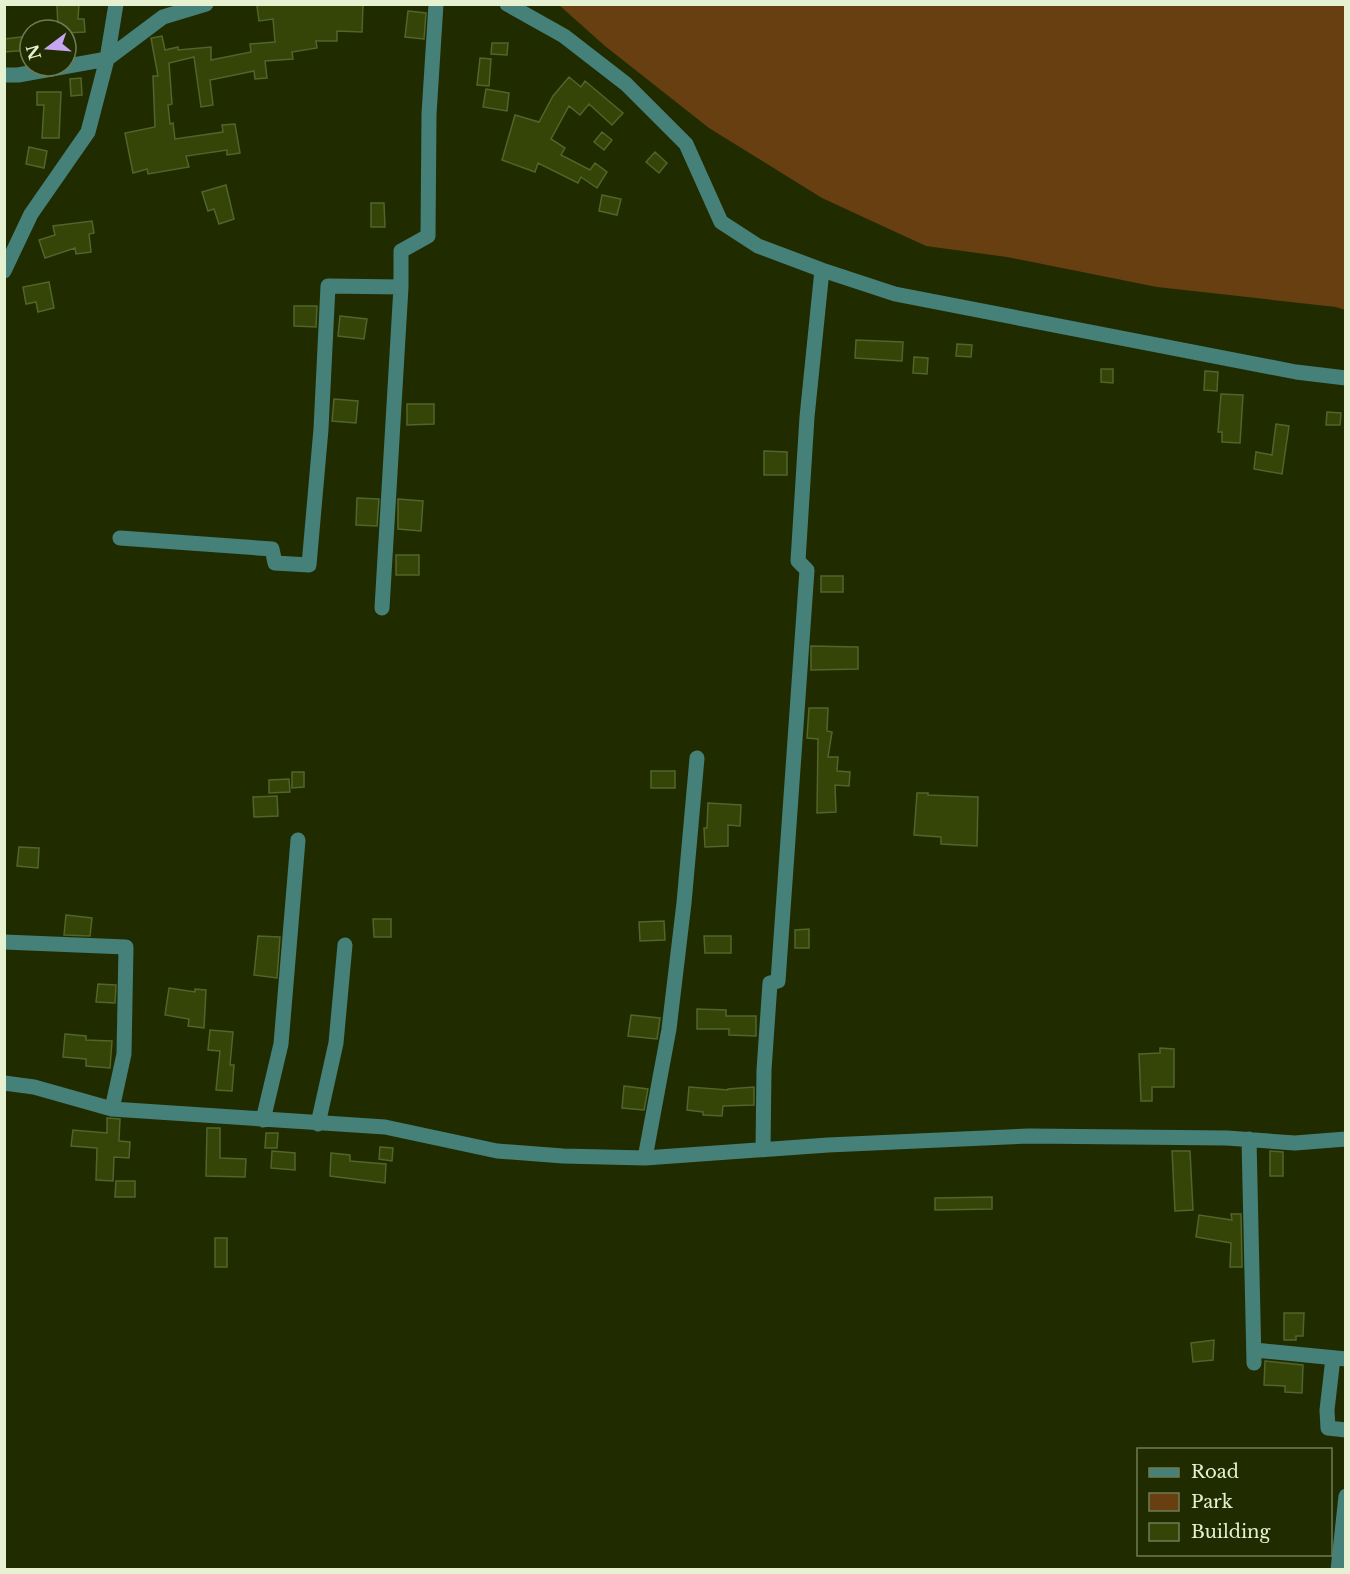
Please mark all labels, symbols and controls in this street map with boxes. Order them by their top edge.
north arrow [18,18,78,78]
text: N [22,42,45,62]
legend [1137,1448,1332,1556]
text: Road [1191,1461,1239,1483]
text: Park [1191,1491,1233,1513]
text: Building [1191,1521,1270,1543]

